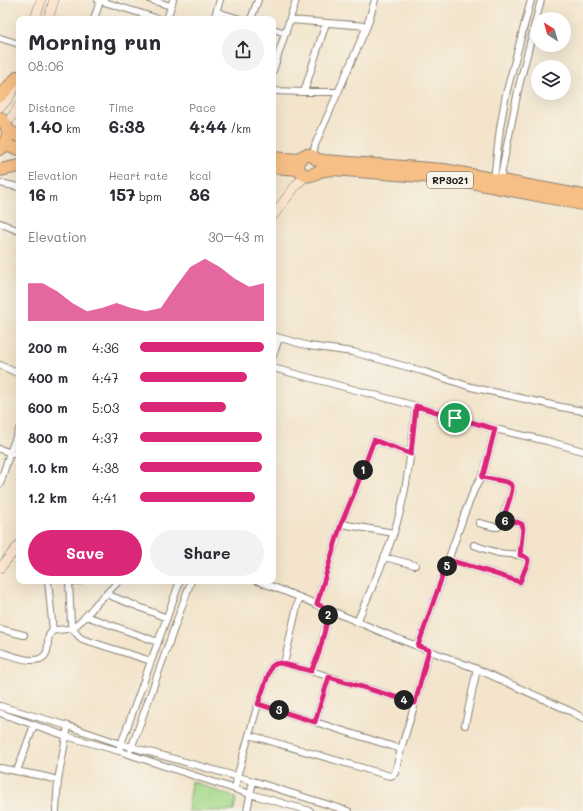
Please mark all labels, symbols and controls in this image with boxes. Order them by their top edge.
north arrow [531,12,571,52]
map controls [531,12,571,100]
text: Morning run [28,27,161,56]
button: share [222,29,264,71]
text: 08:06 [28,57,64,74]
button: layers [531,60,571,100]
text: Distance [28,100,75,115]
text: Time [109,100,134,115]
text: Pace [189,100,216,115]
text: 1.40 [28,115,62,137]
text: 6:38 [109,115,145,137]
text: 4:44 [189,115,227,137]
text: km [62,121,81,136]
text: /km [227,121,251,136]
text: Elevation [28,168,77,183]
text: Heart rate [109,168,168,183]
text: kcal [189,168,211,183]
road number: RP3021 [427,172,473,188]
text: 16 [28,183,46,205]
text: 157 [109,183,136,205]
text: 86 [189,183,210,205]
text: m [46,189,58,204]
text: bpm [136,189,162,204]
text: Elevation [28,228,86,245]
text: 30–43 m [208,228,264,245]
text: 200 m [28,339,67,356]
text: 4:36 [92,339,119,356]
text: 400 m [28,369,68,386]
text: 4:47 [92,369,119,386]
text: 600 m [28,399,68,416]
text: 5:03 [92,399,119,416]
pin [438,401,472,435]
icon: arrive [444,407,466,429]
text: 800 m [28,429,68,446]
text: 4:37 [92,429,119,446]
text: 1.0 km [28,459,68,476]
text: 4:38 [92,459,119,476]
pin: 1 [353,460,373,480]
text: 1 [361,462,365,477]
text: 1.2 km [28,489,67,506]
text: 4:41 [92,489,117,506]
pin: 6 [495,511,515,531]
text: 6 [502,513,508,528]
button: Save [28,530,142,576]
button: Share [150,530,264,576]
pin: 5 [437,556,457,576]
text: 5 [444,558,450,573]
pin: 2 [318,605,338,625]
text: 2 [325,607,331,622]
pin: 4 [394,690,414,710]
text: 4 [401,692,407,707]
pin: 3 [269,700,289,720]
text: 3 [276,702,282,717]

